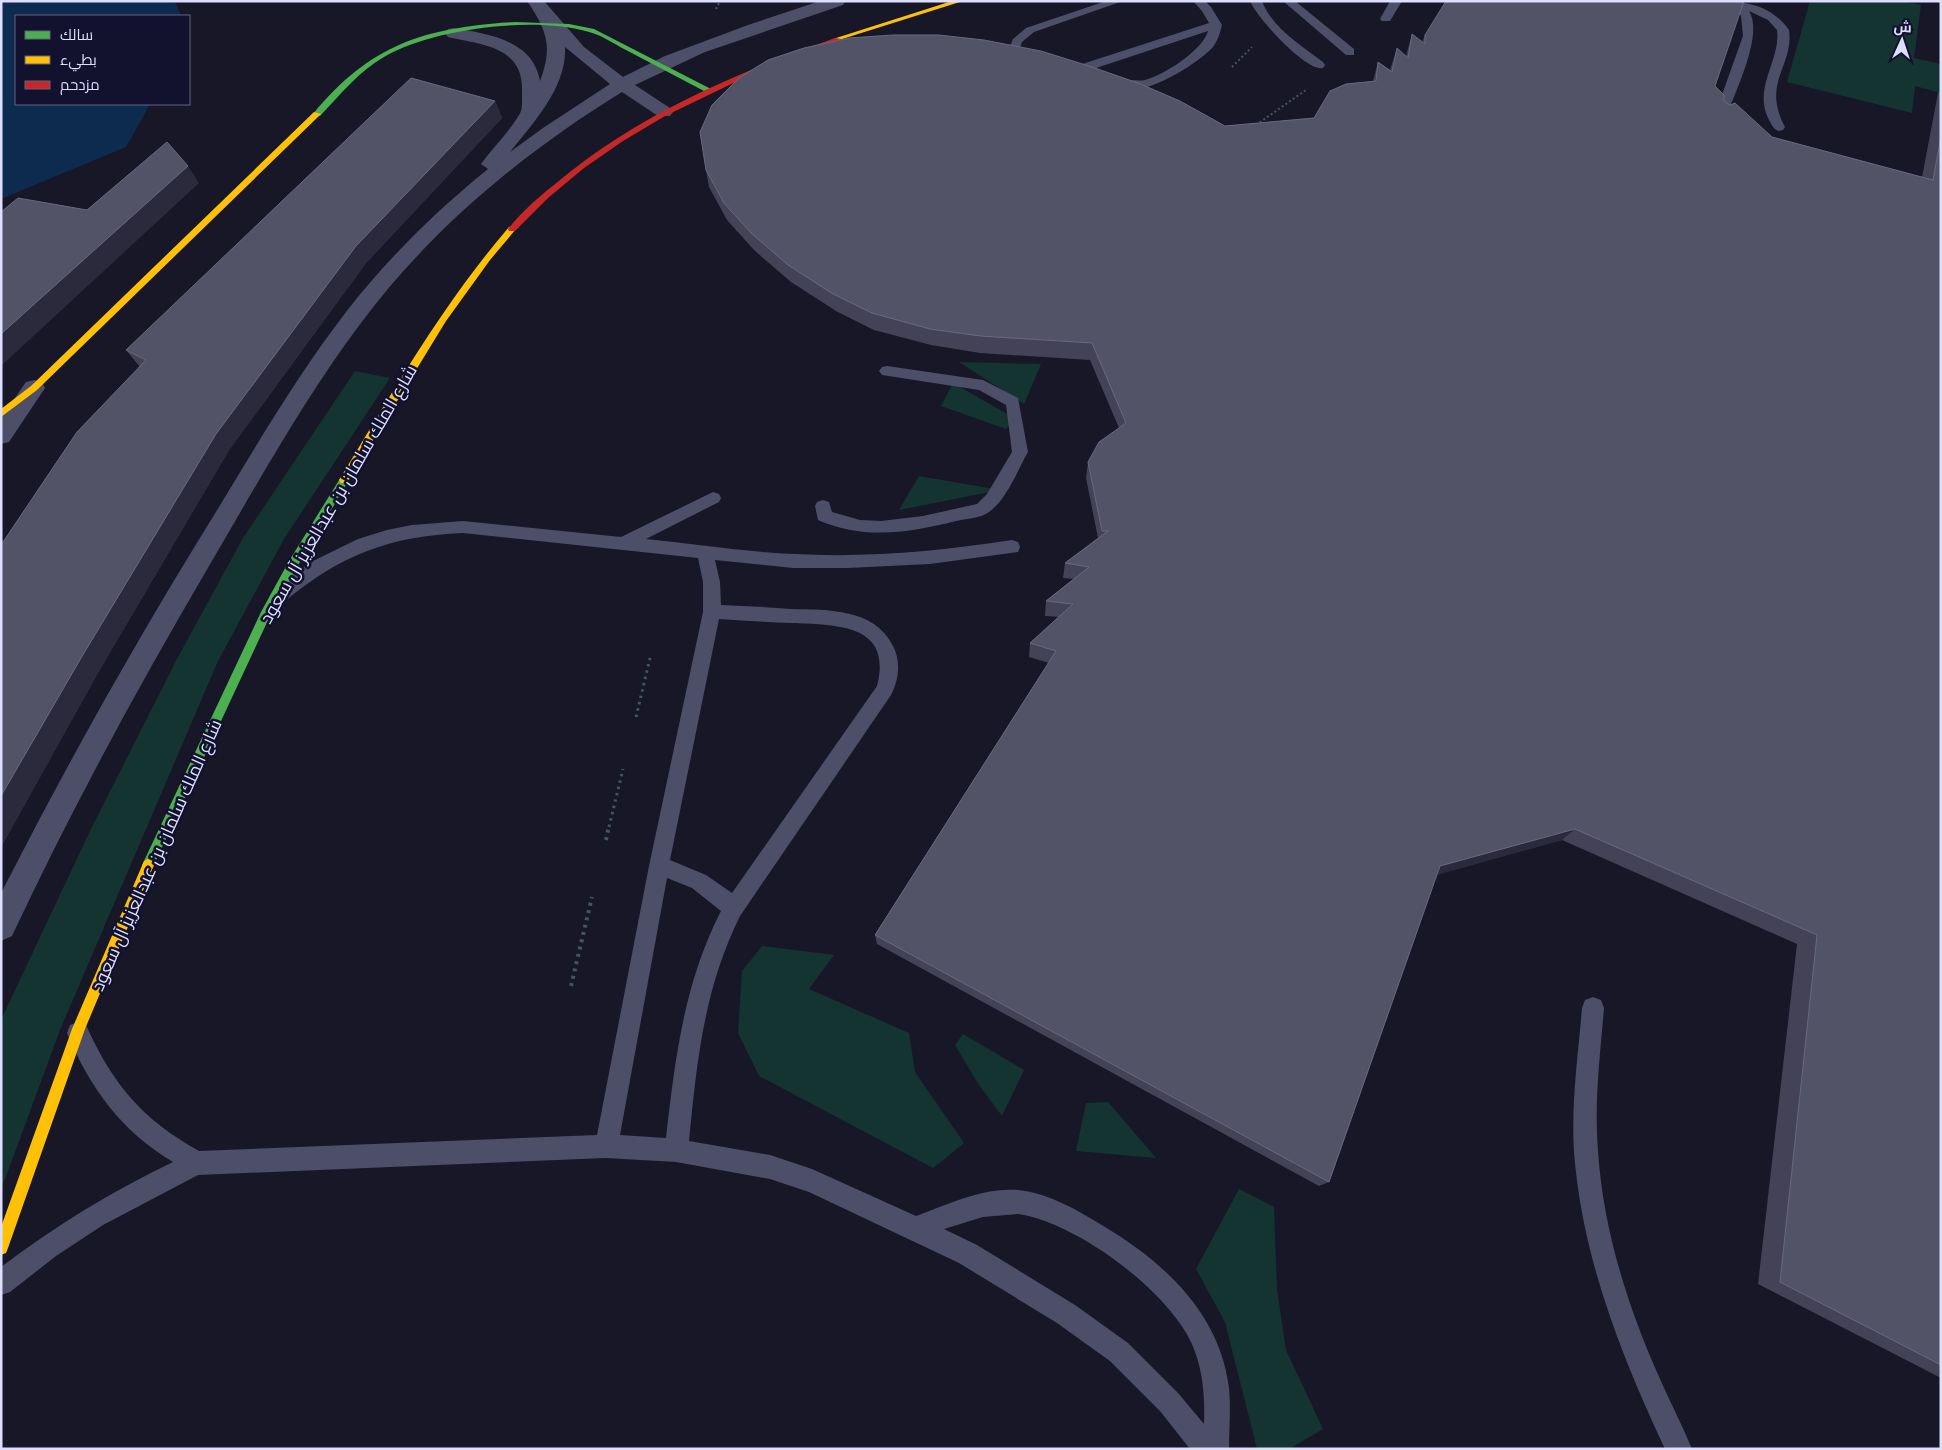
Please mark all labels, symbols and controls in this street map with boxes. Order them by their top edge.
legend [15,15,190,105]
north arrow [1877,15,1927,65]
text: ش [1893,19,1912,36]
text: سالك [60,26,93,44]
text: بطيء [60,51,97,72]
text: مزدحم [60,76,100,95]
street label: شارع الملك سلمان بن عبدالعزيز آل سعود [255,361,423,628]
street label: شارع الملك سلمان بن عبدالعزيز آل سعود [86,716,227,995]

